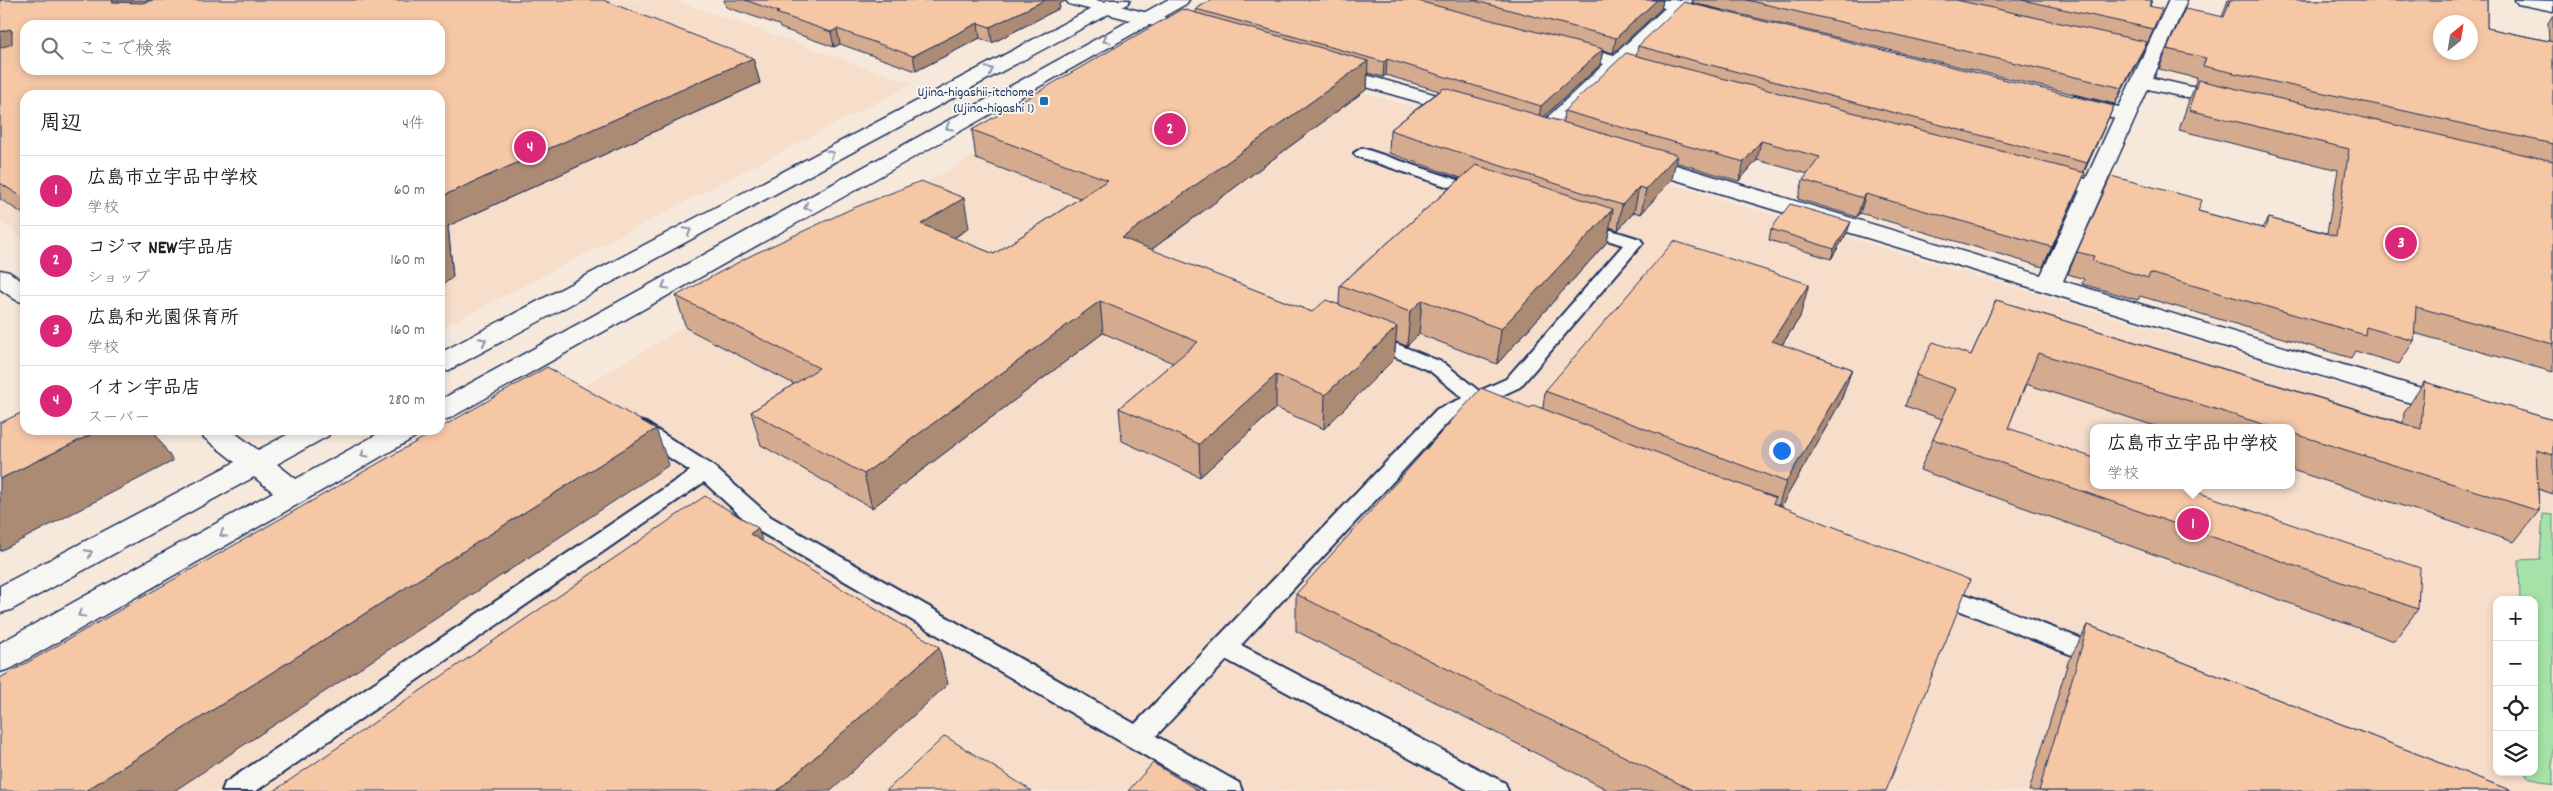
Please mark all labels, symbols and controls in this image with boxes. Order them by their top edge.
north arrow [2433,15,2478,60]
search box [20,20,445,75]
icon: search [38,34,66,62]
one-way arrow [1103,34,1112,44]
text: ここで検索 [78,37,173,64]
one-way arrow [985,66,994,76]
place label: Ujina-higashii-itchome (Ujina-higashi 1) [918,83,1034,119]
marker: Ujina-higashii-itchome (Ujina-higashi 1) [1038,95,1050,107]
text: 周辺 [40,110,82,140]
pin: 2 [1154,110,1186,148]
text: 4件 [402,113,425,136]
one-way arrow [946,121,955,131]
pin: 4 [514,128,546,166]
one-way arrow [826,151,835,161]
text: 広島市立宇品中学校 [87,166,258,193]
text: 1 [54,179,58,202]
text: 60 m [394,179,425,202]
text: 学校 [87,197,119,220]
one-way arrow [804,200,813,210]
pin: 3 [2385,224,2417,262]
one-way arrow [682,227,691,237]
text: コジマ NEW宇品店 [87,236,234,263]
text: 2 [53,249,60,272]
text: 160 m [390,249,425,272]
text: ショップ [87,267,150,290]
one-way arrow [662,279,671,289]
text: 広島和光園保育所 [87,306,239,333]
text: 3 [52,319,60,342]
text: 160 m [390,319,425,342]
text: 学校 [87,337,119,360]
one-way arrow [478,337,487,347]
text: イオン宇品店 [87,376,201,403]
text: 4 [53,389,59,412]
text: 280 m [388,389,425,412]
text: スーパー [87,407,150,430]
popup [2090,424,2295,489]
text: 広島市立宇品中学校 [2107,432,2278,459]
your location [1769,438,1795,464]
one-way arrow [361,448,370,458]
text: 学校 [2107,463,2139,486]
pin: 1 [2177,505,2209,543]
one-way arrow [220,528,229,538]
one-way arrow [84,549,93,559]
map controls [2493,596,2538,776]
button: + [2493,596,2538,641]
one-way arrow [78,607,87,617]
button: − [2493,641,2538,686]
button: locate [2493,686,2538,731]
button: layers [2493,731,2538,776]

